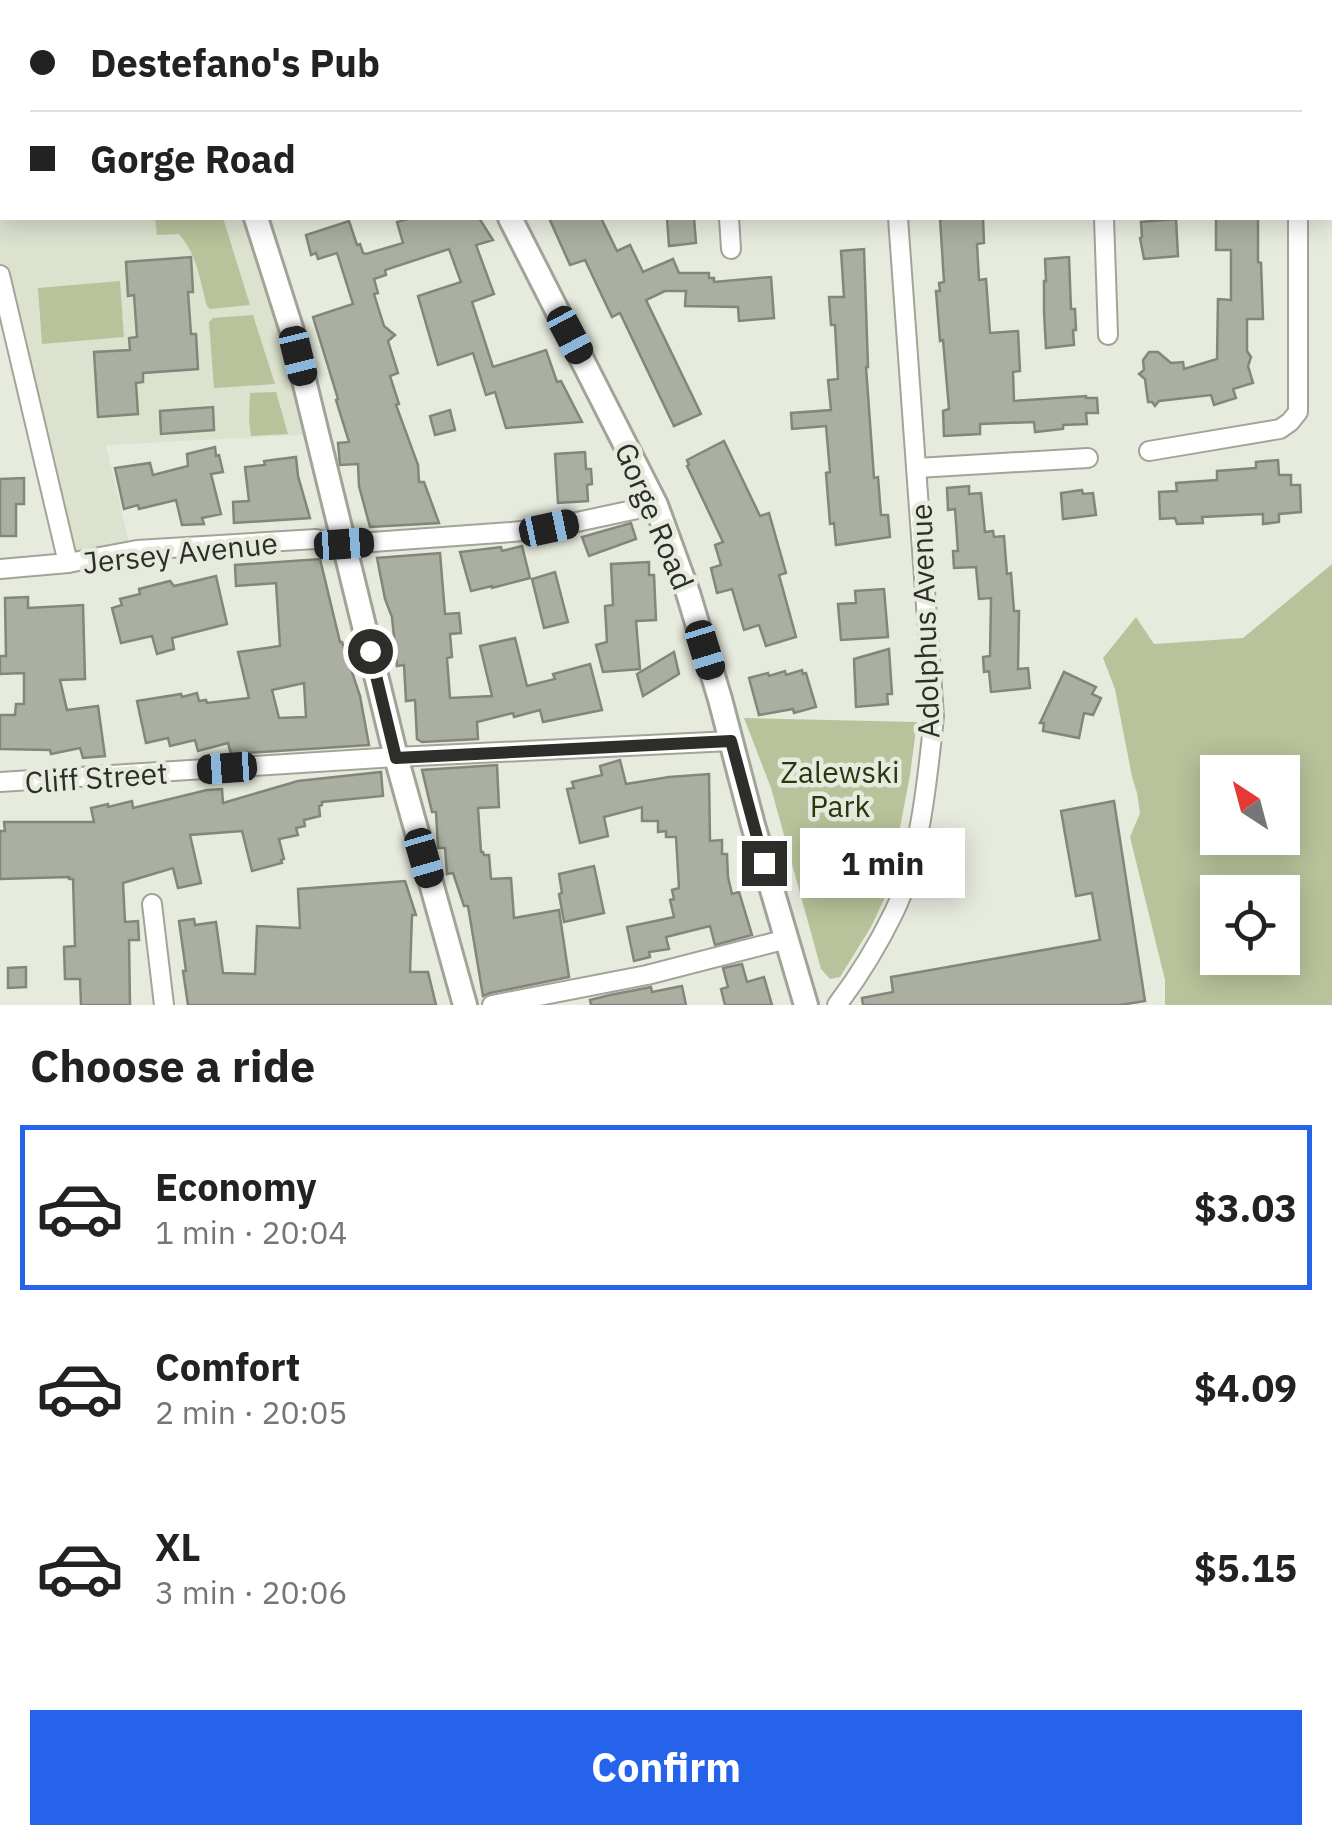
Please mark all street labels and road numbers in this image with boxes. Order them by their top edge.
street label: Gorge Road [607,437,703,595]
street label: Adolphus Avenue [900,503,948,739]
street label: Jersey Avenue [81,522,279,582]
street label: Cliff Street [23,753,169,801]

